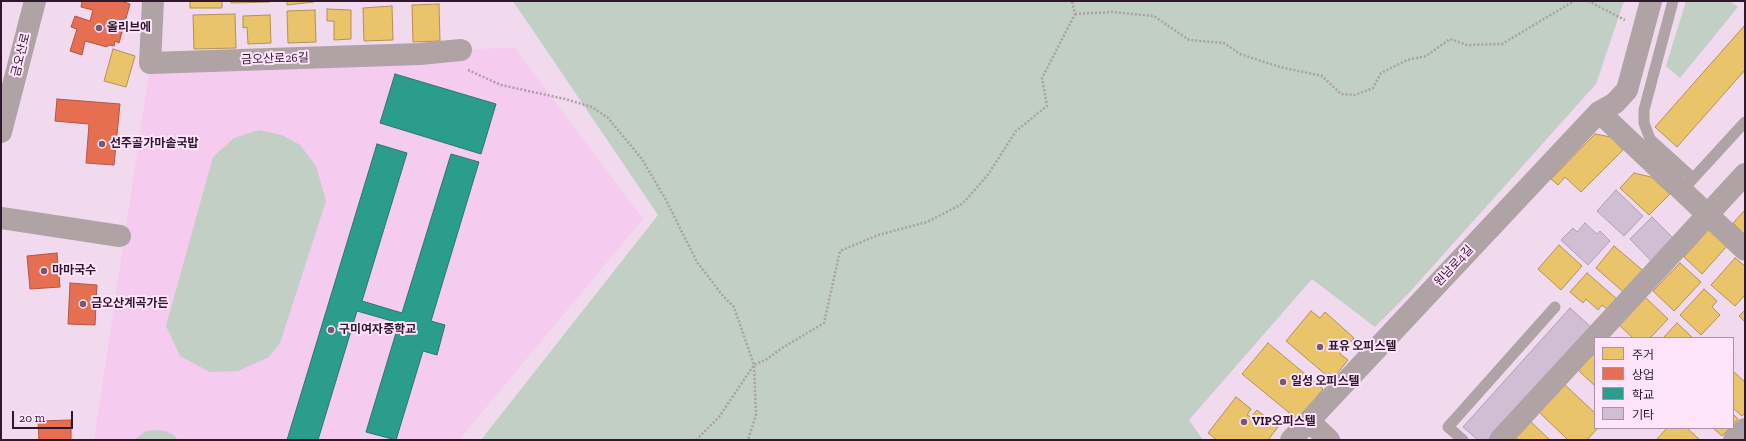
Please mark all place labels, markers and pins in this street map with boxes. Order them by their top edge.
place label: 올리브에 [107,21,151,35]
marker: 올리브에 [94,23,104,33]
place label: 선주골가마솥국밥 [110,137,198,151]
marker: 선주골가마솥국밥 [97,139,107,149]
place label: 마마국수 [52,264,96,278]
marker: 마마국수 [39,266,49,276]
place label: 금오산계곡가든 [91,297,168,311]
marker: 금오산계곡가든 [78,299,88,309]
place label: 구미여자중학교 [339,323,416,337]
marker: 구미여자중학교 [326,325,336,335]
place label: 표유 오피스텔 [1328,340,1396,354]
marker: 표유 오피스텔 [1315,342,1325,352]
place label: 일성 오피스텔 [1291,375,1359,389]
marker: 일성 오피스텔 [1278,377,1288,387]
place label: VIP오피스텔 [1252,415,1316,429]
marker: VIP오피스텔 [1239,417,1249,427]

